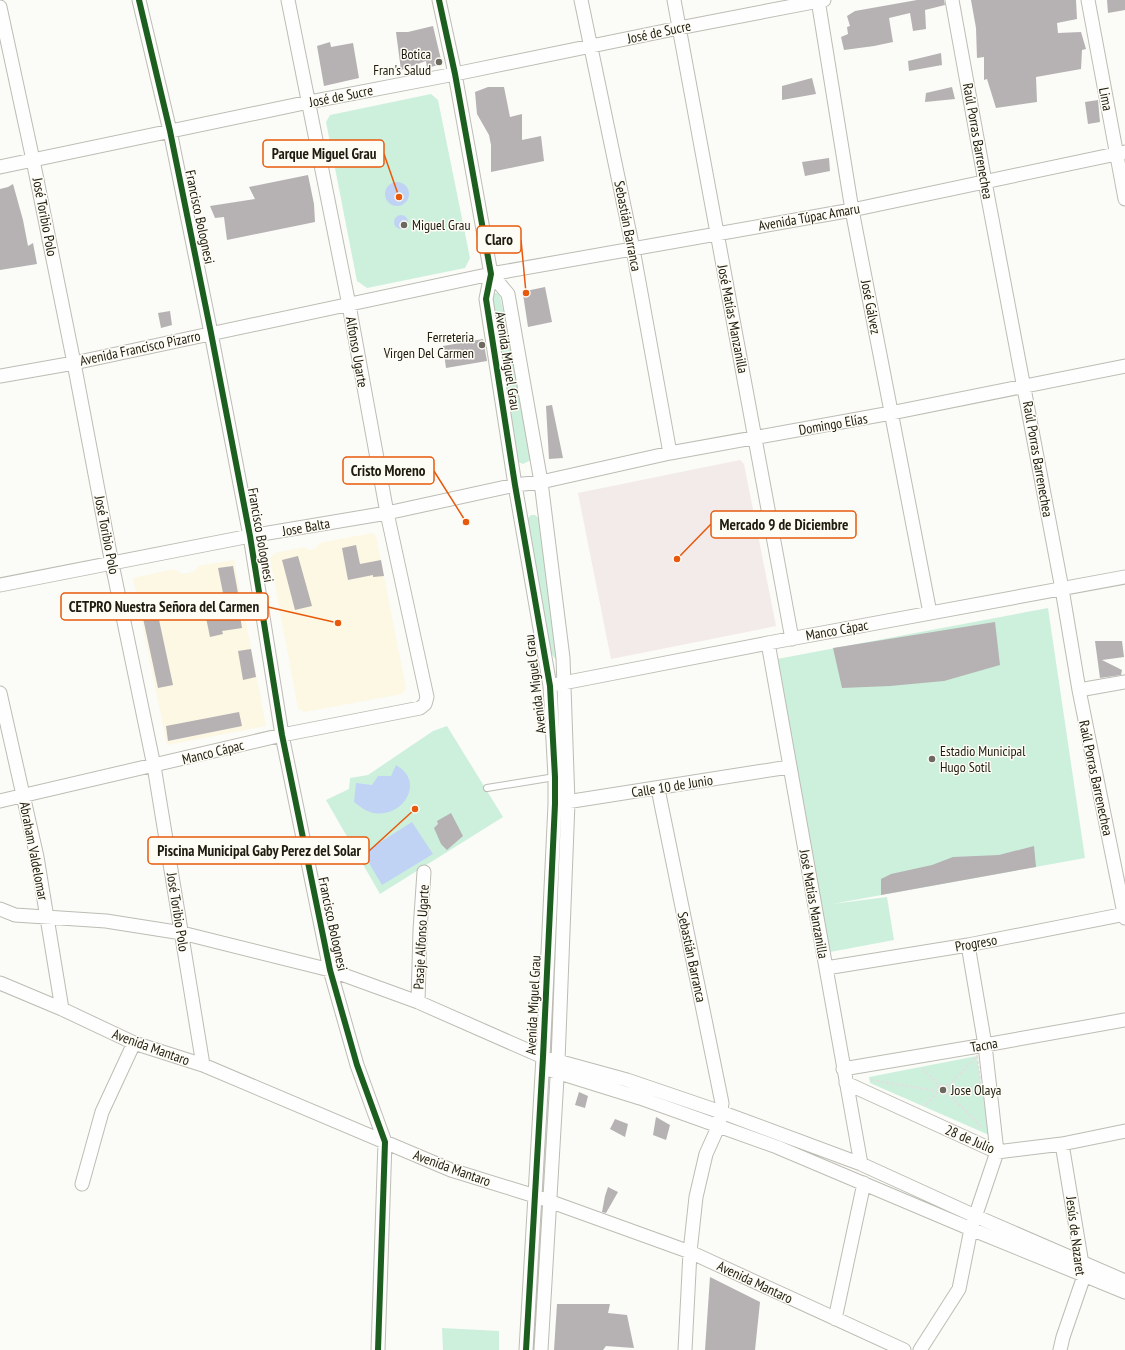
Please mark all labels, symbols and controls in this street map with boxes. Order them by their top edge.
street label: José de Sucre [625,16,693,48]
place label: Botica Fran's Salud [373,45,431,79]
marker: Botica Fran's Salud [434,57,444,67]
street label: José de Sucre [307,81,375,111]
street label: Raúl Porras Barrenechea [959,82,997,200]
street label: Lima [1095,86,1117,112]
callout: Parque Miguel Grau [263,140,384,167]
text: Parque Miguel Grau [272,144,377,163]
street label: Francisco Bolognesi [181,168,219,266]
street label: José Toribio Polo [28,175,61,258]
street label: Sebastián Barranca [610,179,646,273]
street label: Avenida Túpac Amaru [757,199,861,235]
place label: Miguel Grau [412,216,471,234]
marker: Miguel Grau [399,220,409,230]
callout: Claro [477,226,521,253]
text: Claro [485,230,513,249]
street label: José Matías Manzanilla [713,262,752,375]
street label: José Gálvez [857,277,885,336]
street label: Avenida Miguel Grau [491,310,525,412]
street label: Alfonso Ugarte [342,315,372,389]
street label: Avenida Francisco Pizarro [78,326,202,370]
place label: Ferreteria Virgen Del Carmen [383,328,474,362]
marker: Ferreteria Virgen Del Carmen [477,340,487,350]
street label: Raúl Porras Barrenechea [1019,400,1057,518]
street label: Domingo Elías [797,409,869,439]
callout: Cristo Moreno [343,457,434,484]
text: Cristo Moreno [351,461,426,480]
street label: Francisco Bolognesi [244,486,278,584]
street label: José Toribio Polo [90,493,123,576]
callout: Mercado 9 de Diciembre [711,511,856,538]
street label: Jose Balta [280,514,331,540]
text: Mercado 9 de Diciembre [720,515,848,534]
callout: CETPRO Nuestra Señora del Carmen [61,593,268,620]
text: CETPRO Nuestra Señora del Carmen [69,597,260,616]
street label: Manco Cápac [804,616,870,644]
street label: Avenida Miguel Grau [520,633,550,735]
street label: Raúl Porras Barrenechea [1075,719,1117,837]
street label: Manco Cápac [180,736,246,768]
place label: Estadio Municipal Hugo Sotil [940,742,1026,776]
marker: Estadio Municipal Hugo Sotil [927,754,937,764]
street label: Calle 10 de Junio [630,771,714,801]
street label: Abraham Valdelomar [16,800,52,902]
callout: Piscina Municipal Gaby Perez del Solar [148,837,369,864]
text: Piscina Municipal Gaby Perez del Solar [157,841,361,860]
street label: José Matías Manzanilla [795,847,832,960]
street label: José Toribio Polo [163,870,193,953]
street label: Francisco Bolognesi [314,875,352,973]
street label: Pasaje Alfonso Ugarte [409,884,433,990]
street label: Sebastián Barranca [674,910,710,1004]
street label: Progreso [954,930,998,956]
street label: Avenida Miguel Grau [521,955,545,1055]
street label: Avenida Mantaro [110,1025,192,1069]
street label: Tacna [969,1034,999,1056]
place label: Jose Olaya [950,1081,1001,1099]
marker: Jose Olaya [938,1085,948,1095]
street label: 28 de Julio [942,1121,998,1157]
street label: Avenida Mantaro [411,1146,493,1190]
street label: Jesús de Nazaret [1062,1194,1090,1277]
street label: Avenida Mantaro [714,1257,796,1307]

